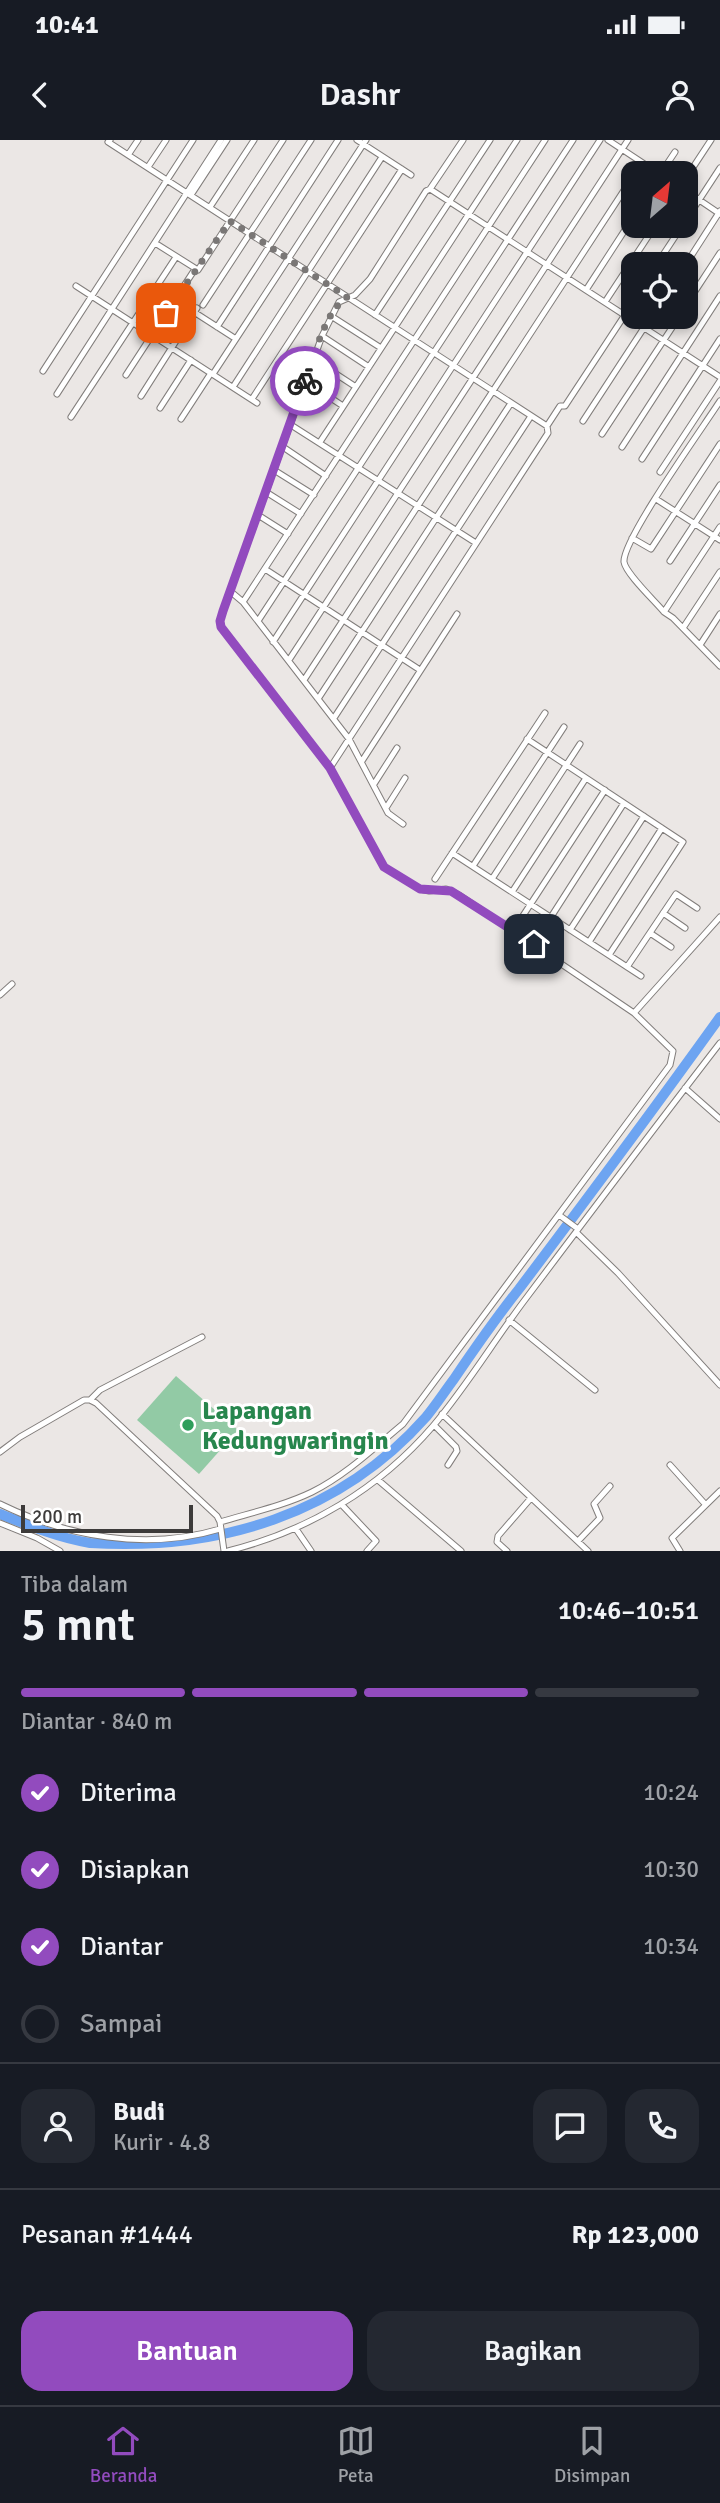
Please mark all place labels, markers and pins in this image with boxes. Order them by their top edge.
pin [136,283,196,343]
pin [504,914,564,974]
place label: Lapangan Kedungwaringin [202,1395,389,1457]
marker: Lapangan Kedungwaringin [180,1417,196,1433]

